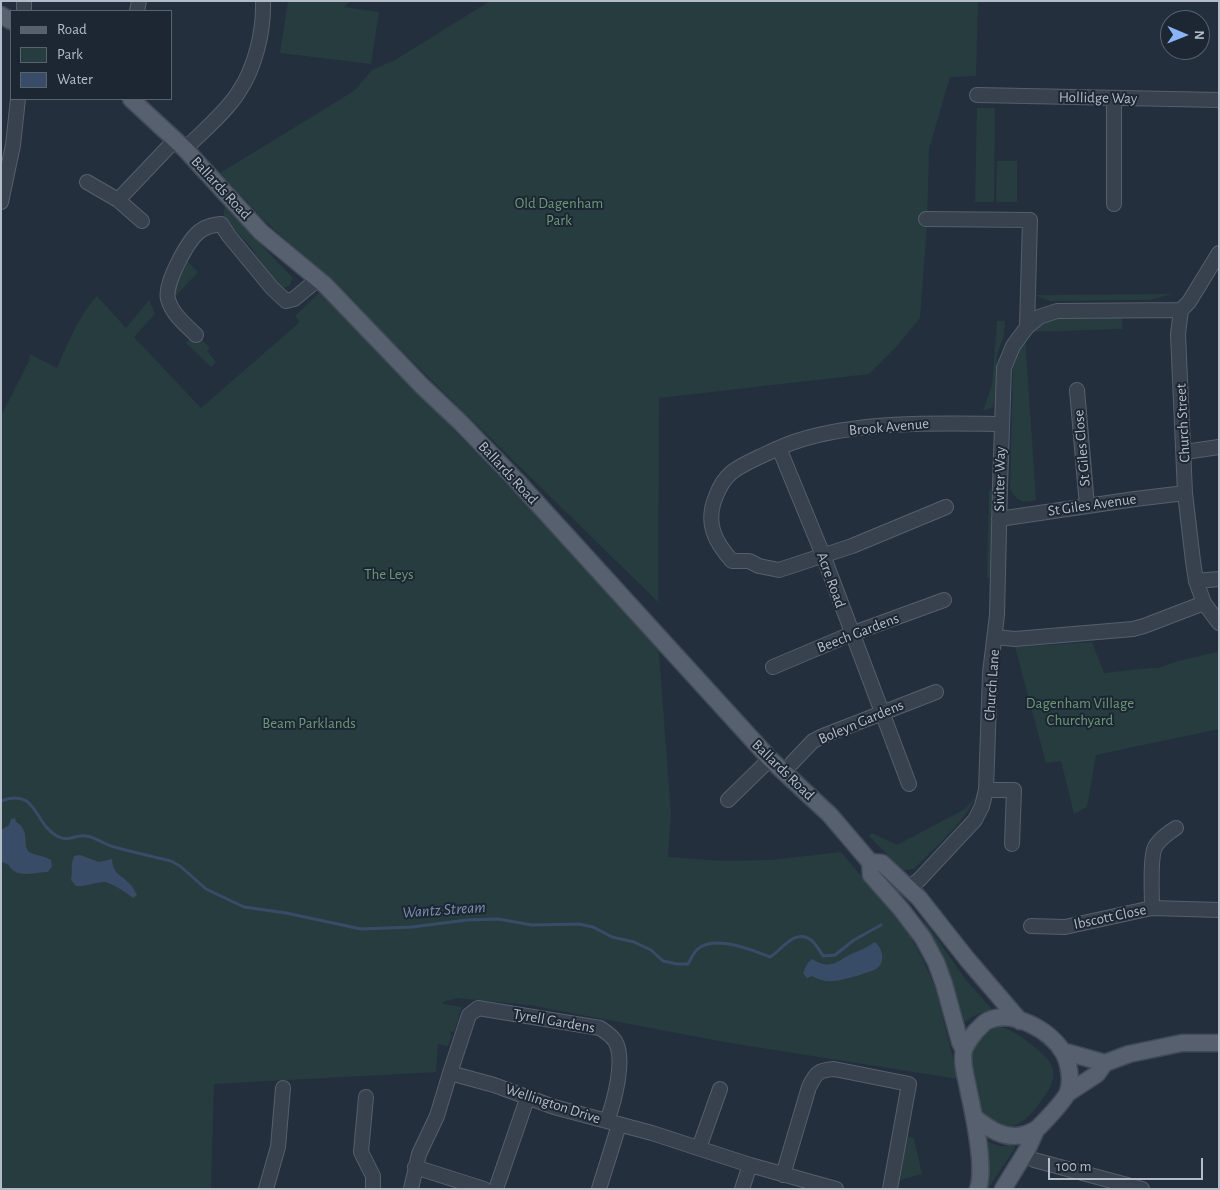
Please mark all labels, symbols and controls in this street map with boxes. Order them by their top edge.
legend [10,10,172,100]
north arrow [1160,10,1210,60]
text: Road [57,22,87,37]
text: N [1192,30,1206,40]
text: Park [57,47,83,62]
text: Water [57,72,93,87]
street label: Hollidge Way [1059,88,1137,108]
street label: Ballards Road [187,153,255,223]
park label: Old Dagenham Park [515,194,603,229]
street label: Church Street [1172,383,1194,463]
street label: St Giles Close [1070,409,1094,487]
street label: Brook Avenue [848,415,930,439]
street label: Ballards Road [474,438,542,508]
street label: Siviter Way [990,446,1010,512]
street label: St Giles Avenue [1047,490,1137,520]
street label: Acre Road [813,550,849,610]
park label: The Leys [364,565,414,583]
street label: Beech Gardens [815,609,901,657]
street label: Church Lane [981,649,1003,721]
park label: Dagenham Village Churchyard [1026,694,1134,729]
street label: Boleyn Gardens [816,696,906,748]
park label: Beam Parklands [262,714,356,732]
street label: Ballards Road [748,736,818,804]
water label: Wantz Stream [402,898,486,922]
street label: Ibscott Close [1072,901,1148,933]
street label: Tyrell Gardens [512,1005,596,1037]
street label: Wellington Drive [503,1080,603,1128]
scale bar [1050,1148,1205,1180]
text: 100 m [1056,1159,1091,1174]

